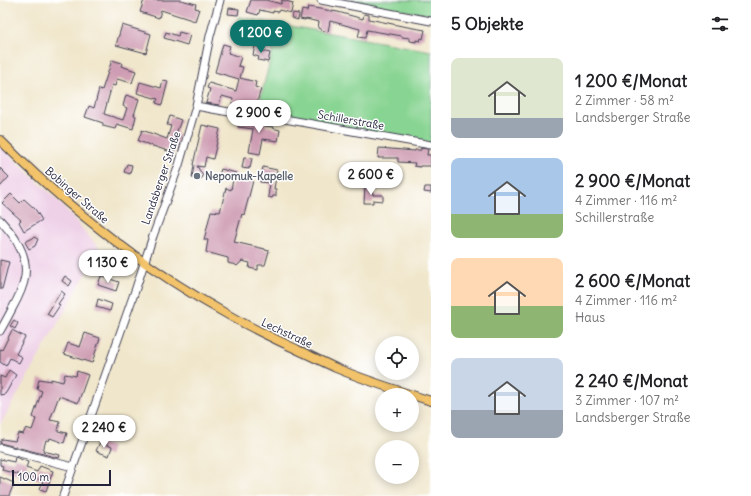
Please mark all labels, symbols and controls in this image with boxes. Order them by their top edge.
text: 5 Objekte [451,13,524,35]
icon: filters [709,13,731,35]
pin: 1 200 € [224,20,298,54]
text: 1 200 € [239,24,283,41]
text: 1 200 €/Monat [575,70,687,92]
icon: home [483,74,531,122]
text: 2 Zimmer · 58 m² [575,92,674,109]
pin: 2 900 € [222,100,296,134]
text: 2 900 € [236,104,282,121]
street label: Schillerstraße [317,107,385,133]
text: Landsberger Straße [575,109,691,126]
street label: Landsberger Straße [138,129,184,227]
pin: 2 600 € [334,162,408,196]
street label: Bobinger Straße [42,164,112,226]
text: 2 600 € [348,166,394,183]
place label: Nepomuk-Kapelle [205,169,293,184]
text: 2 900 €/Monat [575,170,690,192]
marker: Nepomuk-Kapelle [192,171,202,181]
icon: home [483,174,531,222]
text: 4 Zimmer · 116 m² [575,192,677,209]
text: Schillerstraße [575,209,654,226]
pin: 1 130 € [71,250,145,284]
text: 1 130 € [88,254,128,271]
text: 2 600 €/Monat [575,270,690,292]
icon: home [483,274,531,322]
text: 4 Zimmer · 116 m² [575,292,677,309]
text: Haus [575,309,605,326]
street label: Lechstraße [259,315,315,351]
map controls [375,336,419,484]
button: locate [375,336,419,380]
text: 2 240 €/Monat [575,370,688,392]
icon: home [483,374,531,422]
button: + [375,388,419,432]
text: 3 Zimmer · 107 m² [575,392,679,409]
text: Landsberger Straße [575,409,691,426]
pin: 2 240 € [67,415,141,449]
text: 2 240 € [82,419,126,436]
button: − [375,440,419,484]
scale bar [12,468,111,487]
text: 100 m [18,470,49,484]

